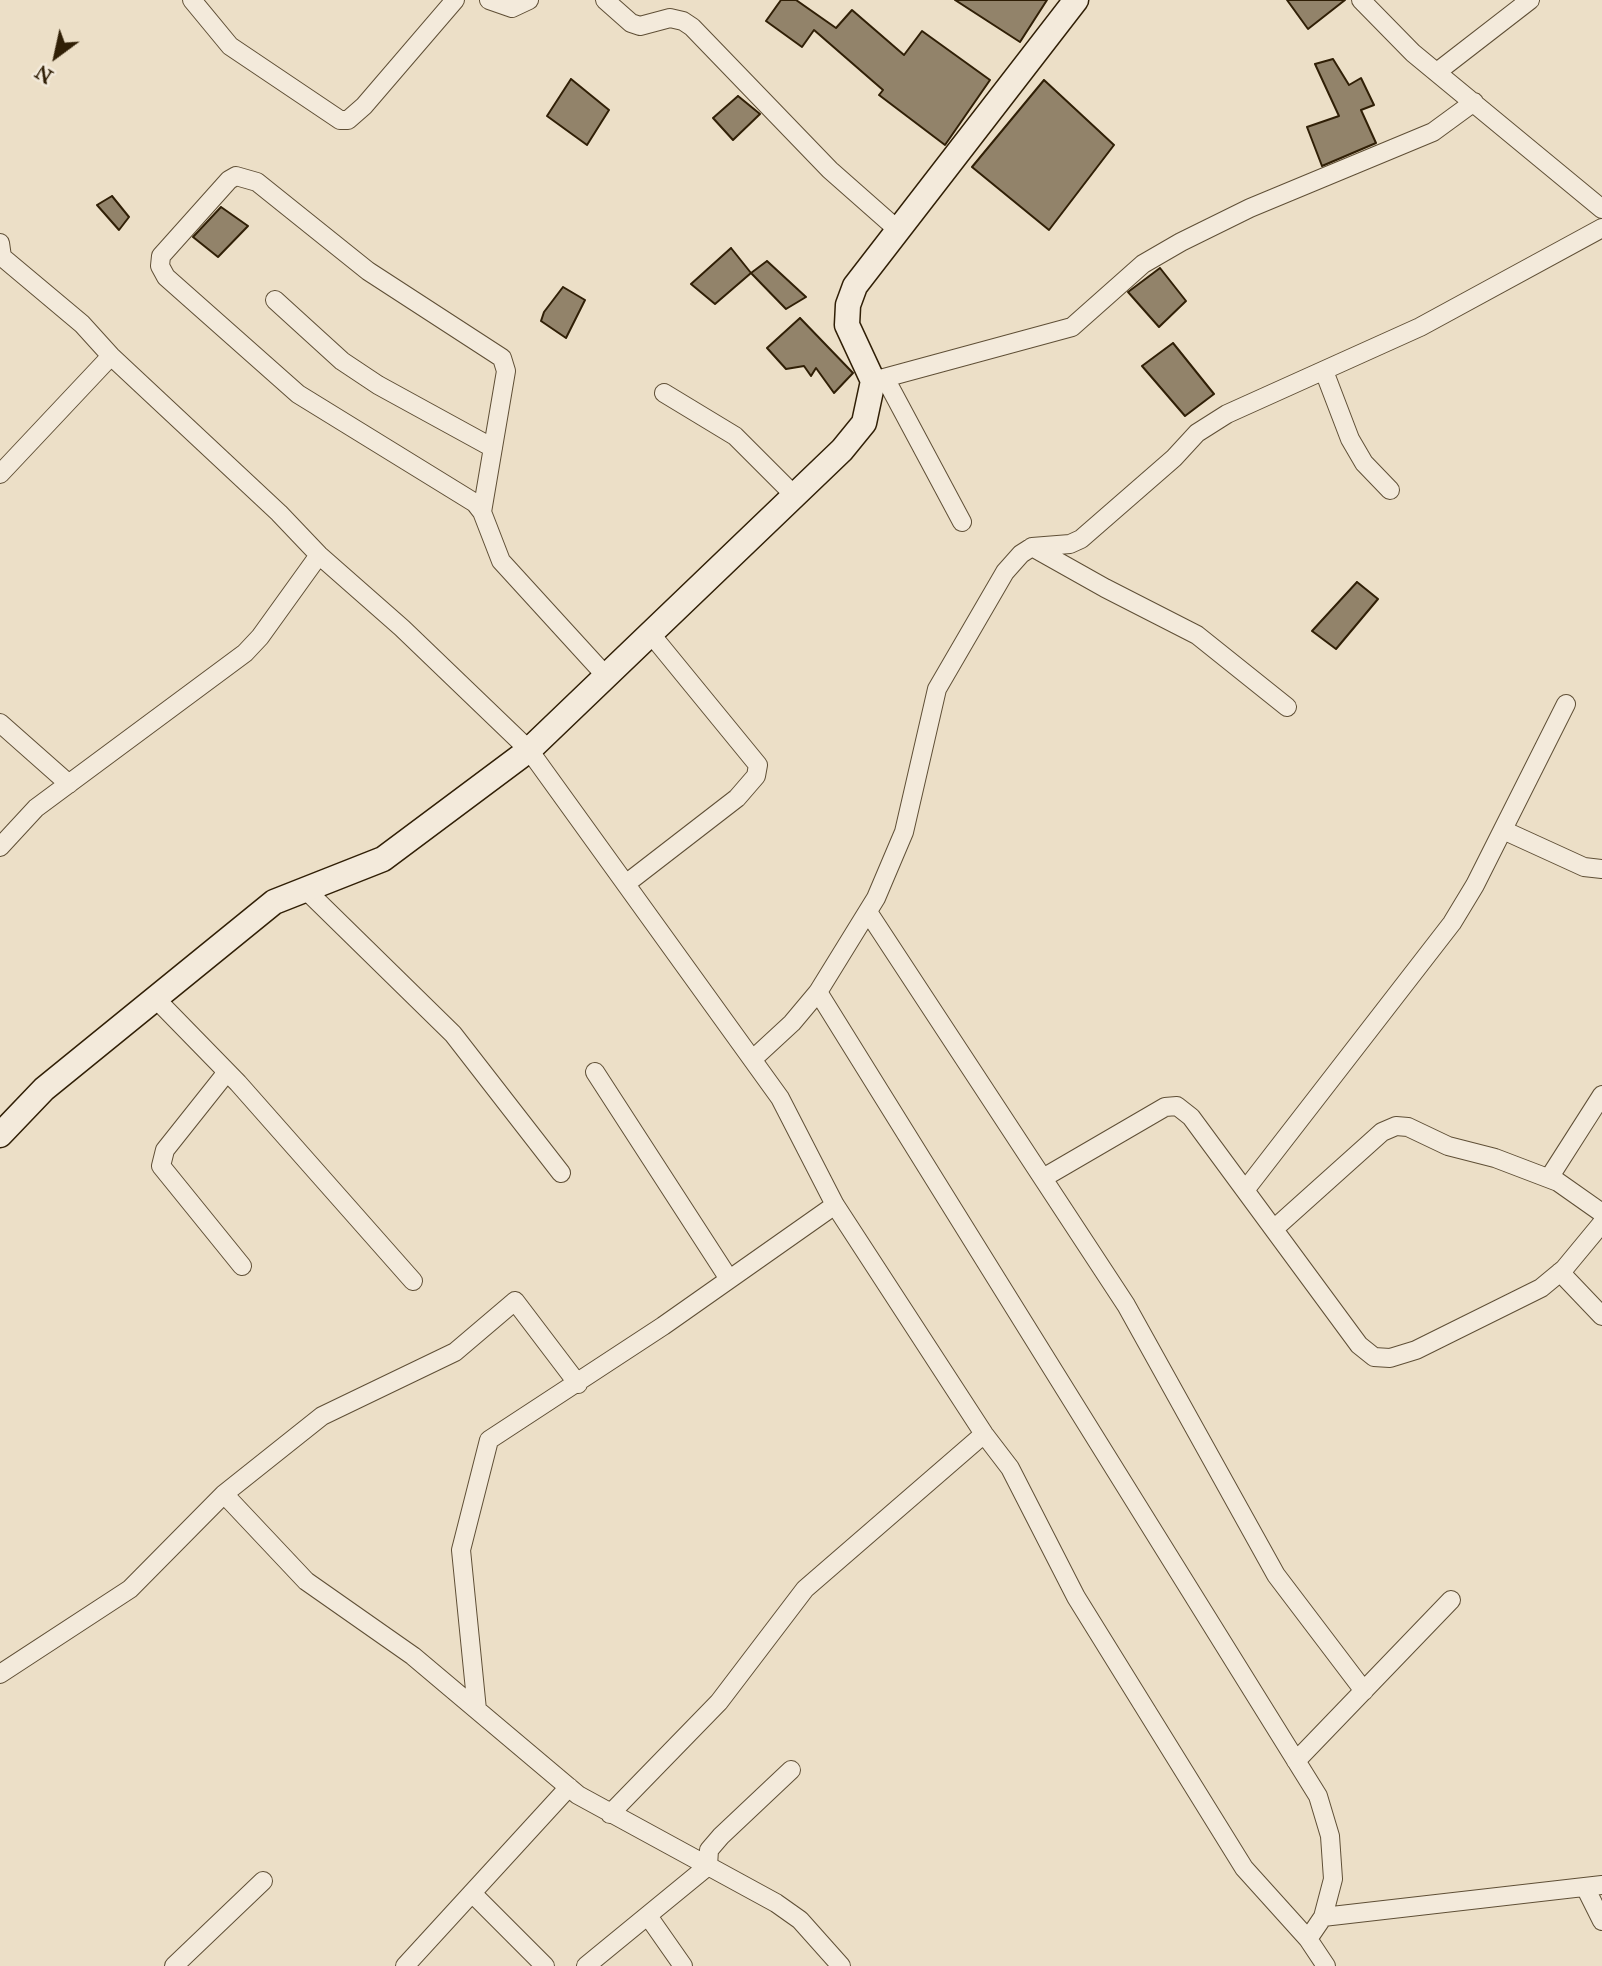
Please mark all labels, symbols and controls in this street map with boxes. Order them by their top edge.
north arrow [21,21,91,91]
text: N [31,60,57,88]

